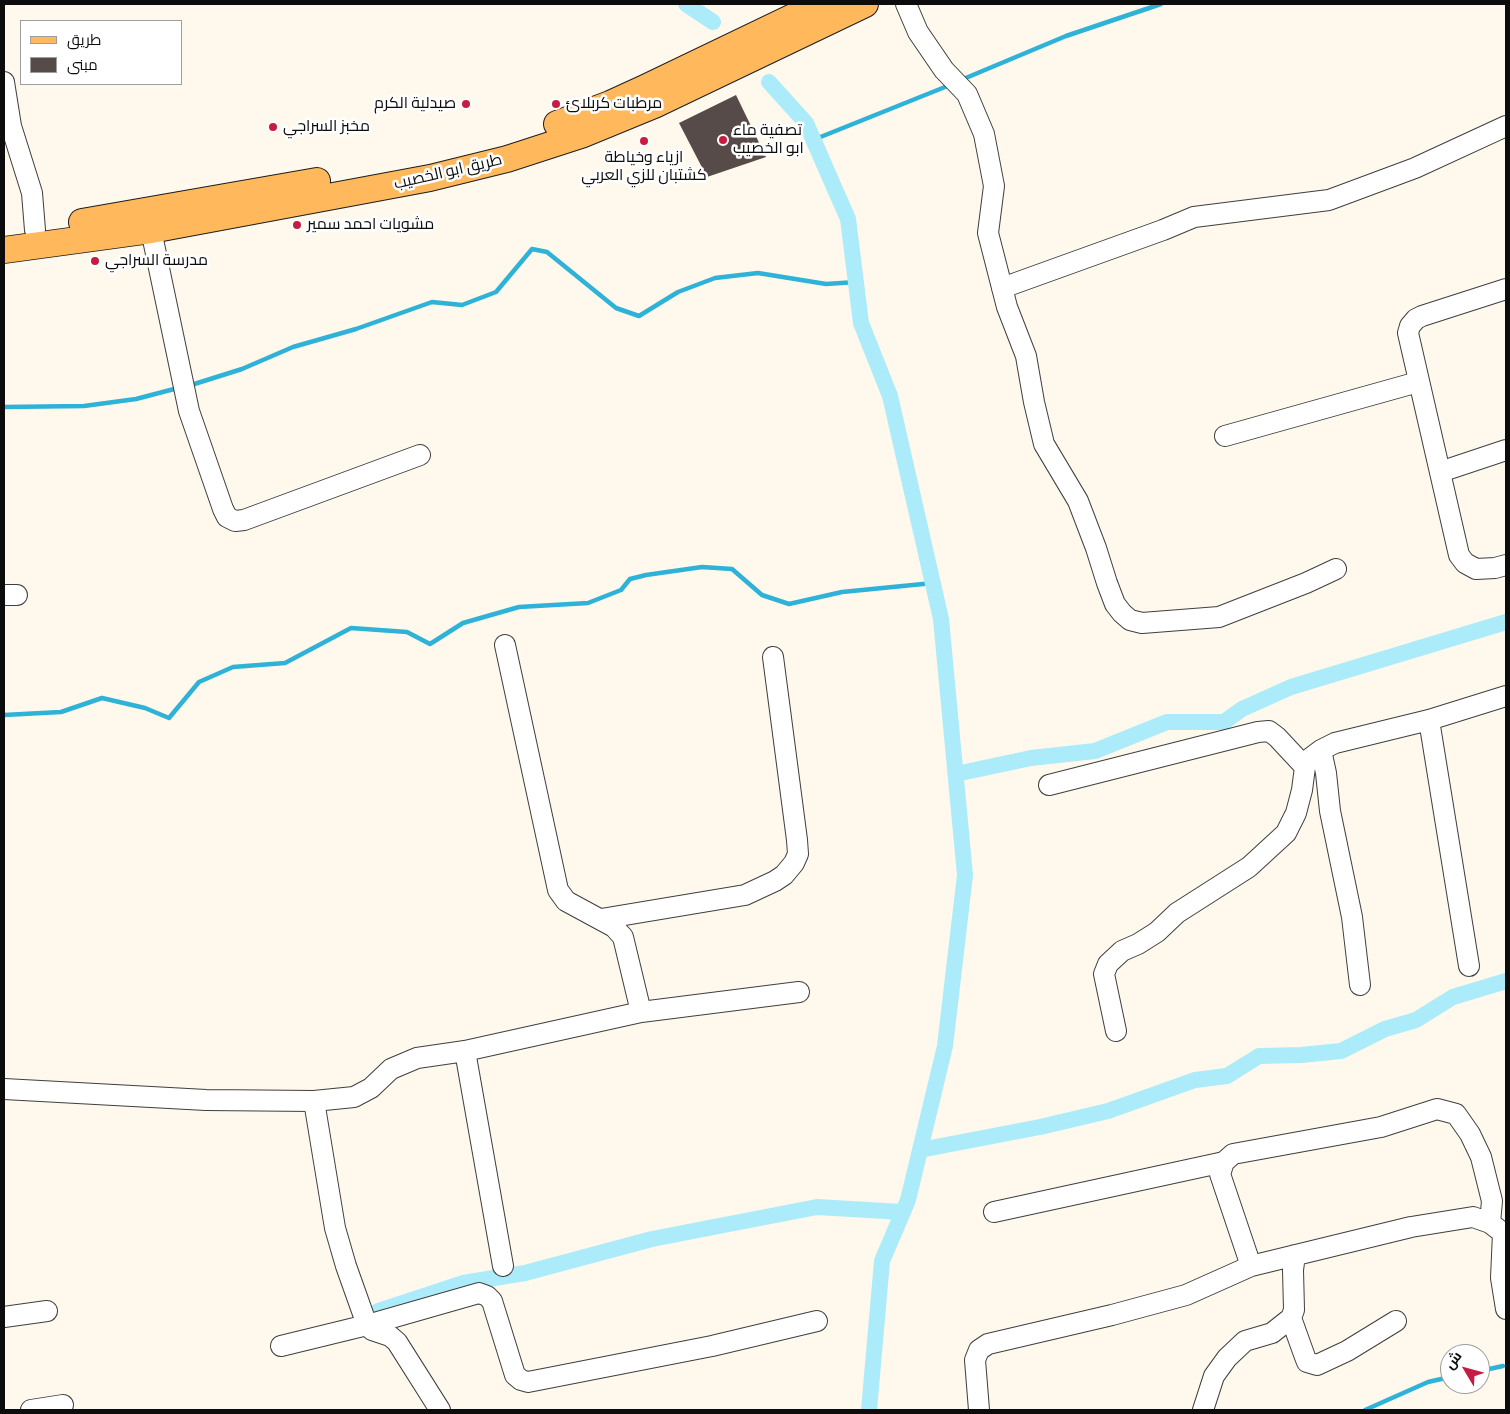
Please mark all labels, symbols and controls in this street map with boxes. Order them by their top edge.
legend [20,20,182,85]
text: طريق [67,31,101,49]
text: مبنى [67,56,98,74]
place label: صيدلية الكرم [374,94,456,114]
place label: مرطبات كربلائ [566,94,662,114]
marker: صيدلية الكرم [460,98,472,110]
marker: مرطبات كربلائ [550,98,562,110]
place label: مخبز السراجي [283,117,370,137]
marker: مخبز السراجي [267,121,279,133]
place label: تصفية ماء ابو الخصيب [733,121,804,159]
marker: تصفية ماء ابو الخصيب [717,134,729,146]
marker: ازياء وخياطة كشتبان للزي العربي [638,135,650,147]
place label: ازياء وخياطة كشتبان للزي العربي [581,148,707,186]
street label: طريق ابو الخصيب [392,150,504,194]
place label: مشويات احمد سمير [307,215,434,235]
marker: مشويات احمد سمير [291,219,303,231]
place label: مدرسة السراجي [105,251,208,271]
marker: مدرسة السراجي [89,255,101,267]
north arrow [1440,1344,1490,1394]
text: ش [1441,1348,1466,1373]

